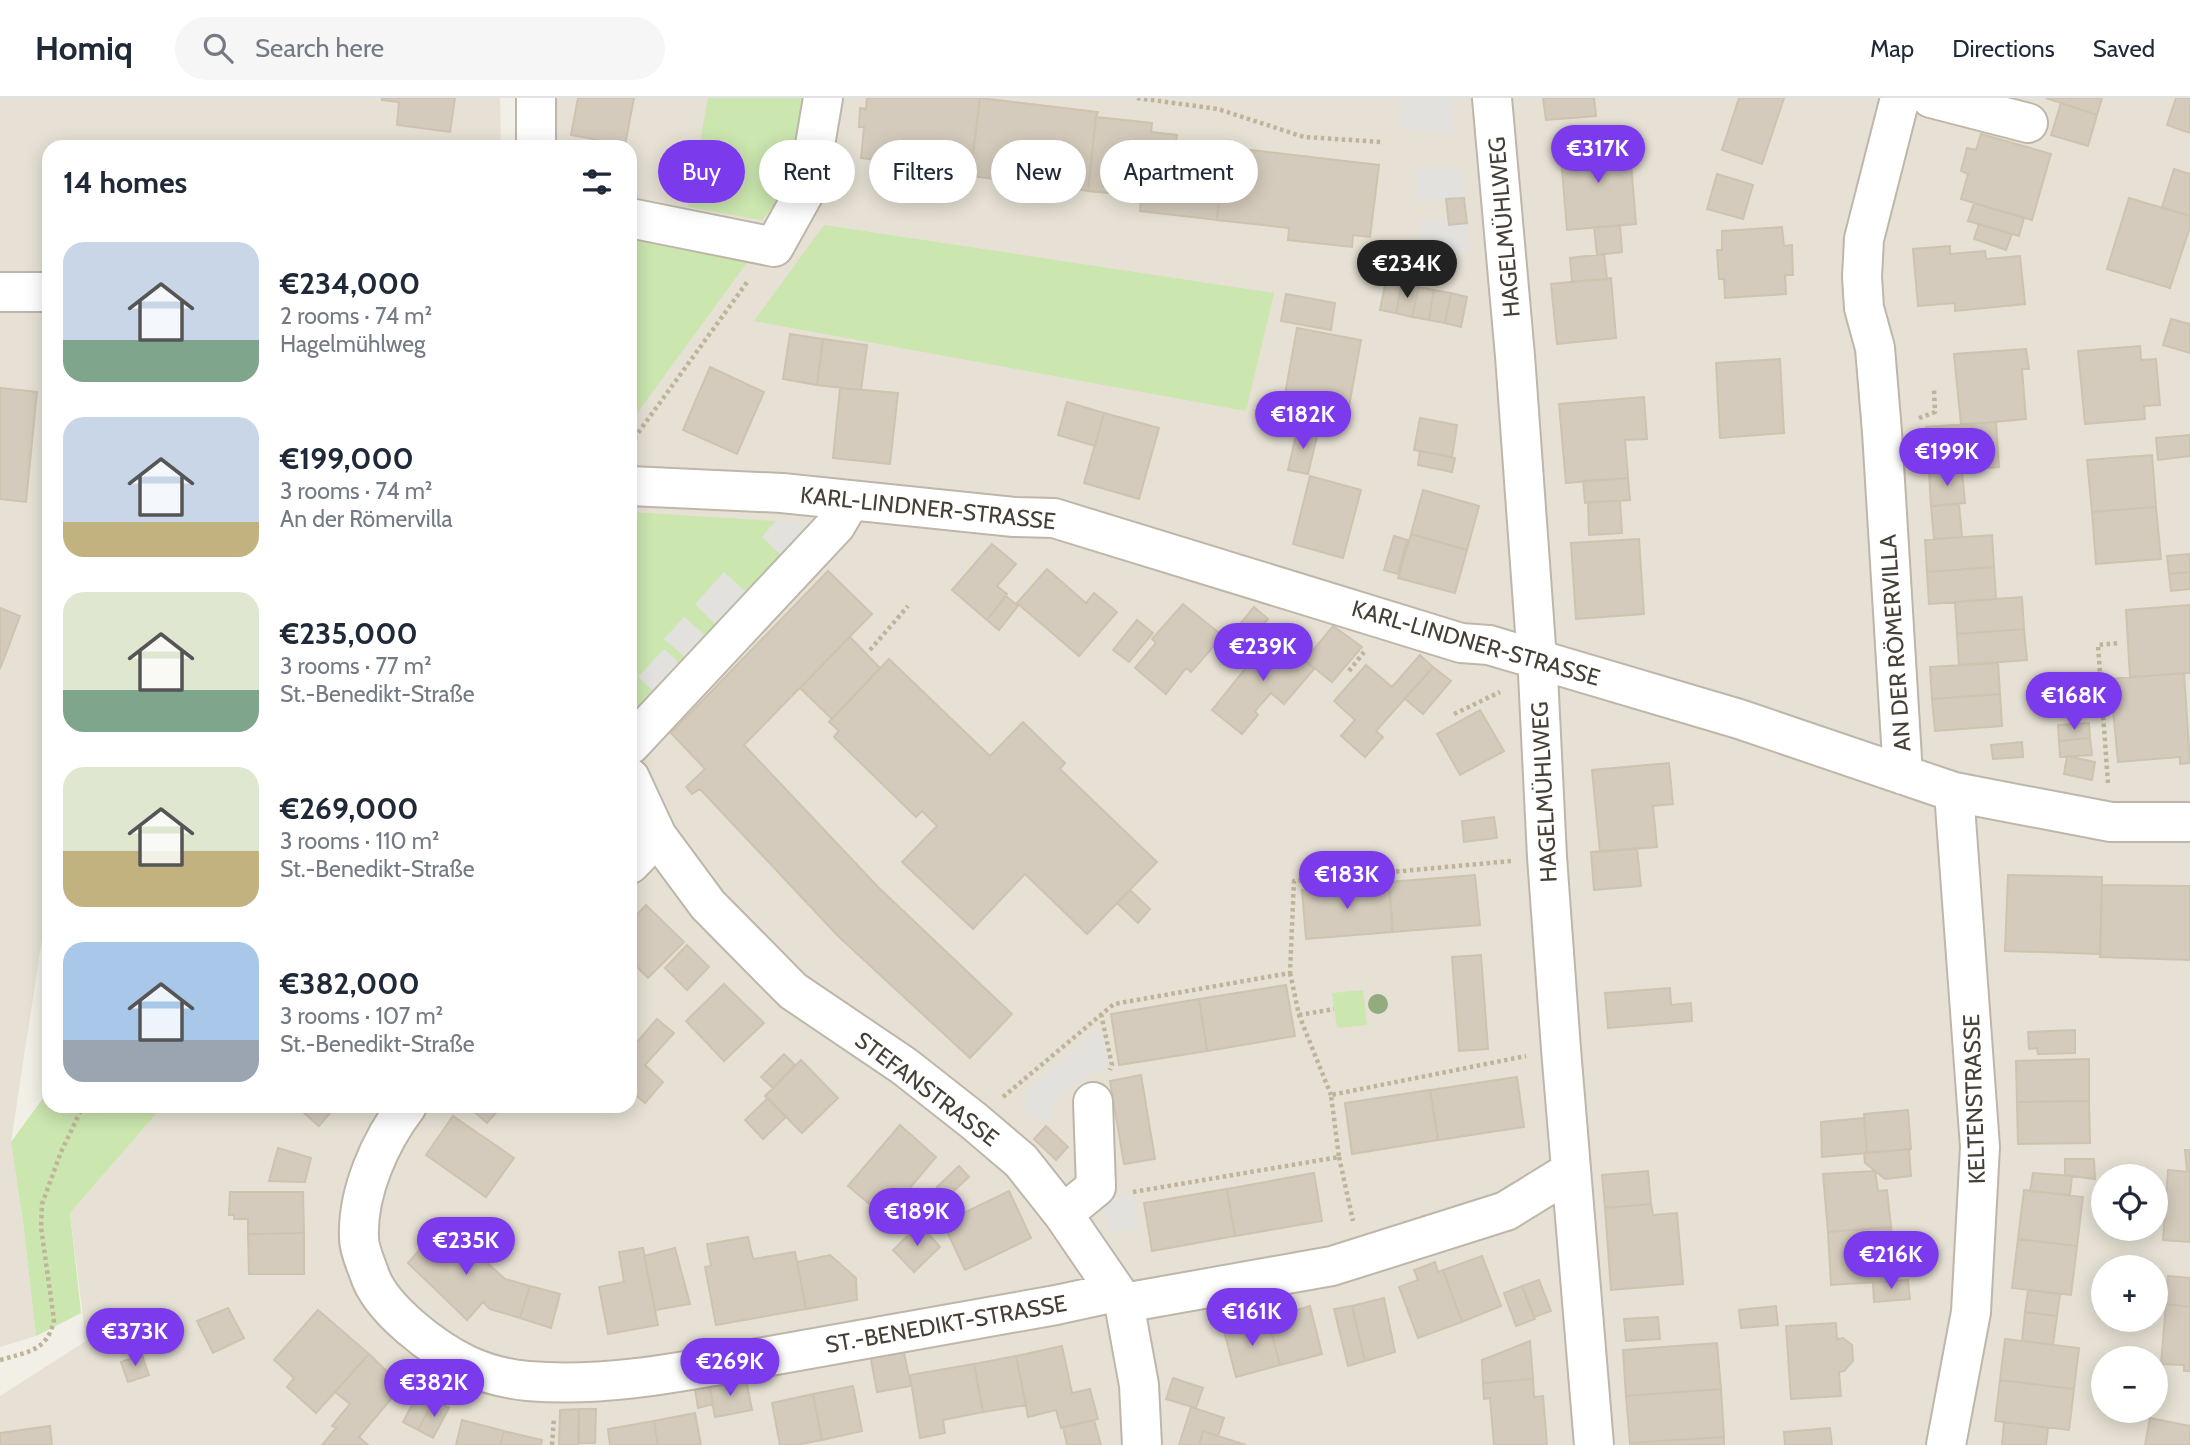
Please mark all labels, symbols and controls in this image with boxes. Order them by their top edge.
search box [175,17,665,80]
text: Homiq [35,28,133,68]
icon: search [199,29,237,67]
text: Search here [255,32,384,64]
text: Map [1870,34,1914,63]
text: Directions [1952,34,2055,63]
text: Saved [2093,34,2155,63]
pin: €317K [1549,126,1647,185]
text: €317K [1567,134,1629,162]
street label: HAGELMÜHLWEG [1482,135,1526,319]
chip: Buy [658,140,745,203]
chip: Rent [759,140,855,203]
chip: Filters [869,140,977,203]
chip: New [991,140,1086,203]
chip: Apartment [1100,140,1258,203]
icon: filters [578,163,616,201]
text: 14 homes [63,164,187,201]
pin: €234K [1358,240,1456,300]
text: €234K [1373,249,1441,277]
text: €234,000 [280,265,420,302]
icon: home [119,270,203,354]
text: 2 rooms · 74 m² [280,302,432,330]
text: Hagelmühlweg [280,330,426,358]
pin: €182K [1254,392,1352,451]
text: €182K [1271,400,1335,428]
pin: €199K [1898,428,1996,488]
text: €199K [1915,437,1979,465]
text: €199,000 [280,440,414,477]
icon: home [119,445,203,529]
text: 3 rooms · 74 m² [280,477,432,505]
street label: KARL-LINDNER-STRASSE [799,481,1057,535]
text: An der Römervilla [280,505,453,533]
street label: AN DER RÖMERVILLA [1873,533,1917,753]
street label: KARL-LINDNER-STRASSE [1349,594,1603,692]
text: €235,000 [280,615,418,652]
icon: home [119,620,203,704]
pin: €239K [1214,624,1312,683]
text: €239K [1230,632,1296,660]
text: 3 rooms · 77 m² [280,652,432,680]
pin: €168K [2025,672,2123,732]
text: St.-Benedikt-Straße [280,680,475,708]
text: €168K [2042,681,2106,709]
street label: HAGELMÜHLWEG [1525,701,1563,883]
text: €269,000 [280,790,419,827]
icon: home [119,795,203,879]
text: 3 rooms · 110 m² [280,827,439,855]
pin: €183K [1298,852,1396,911]
text: St.-Benedikt-Straße [280,855,475,883]
text: €183K [1315,860,1379,888]
text: €382,000 [280,965,420,1002]
icon: home [119,970,203,1054]
text: 3 rooms · 107 m² [280,1002,443,1030]
street label: KELTENSTRASSE [1957,1013,1991,1185]
street label: STEFANSTRASSE [850,1026,1004,1152]
text: St.-Benedikt-Straße [280,1030,475,1058]
map controls [2091,1164,2168,1423]
button: locate [2091,1164,2168,1241]
pin: €189K [868,1188,966,1248]
text: €189K [885,1197,949,1225]
pin: €235K [417,1218,515,1277]
text: €235K [433,1226,499,1254]
pin: €216K [1842,1232,1940,1291]
text: €216K [1860,1240,1922,1268]
button: + [2091,1255,2168,1332]
pin: €161K [1203,1288,1301,1348]
street label: ST.-BENEDIKT-STRASSE [823,1289,1069,1359]
text: €161K [1222,1297,1282,1325]
pin: €373K [86,1308,184,1368]
text: €373K [102,1317,168,1345]
pin: €269K [681,1338,779,1398]
button: − [2091,1346,2168,1423]
text: €269K [696,1347,764,1375]
pin: €382K [385,1360,483,1419]
text: €382K [400,1368,468,1396]

